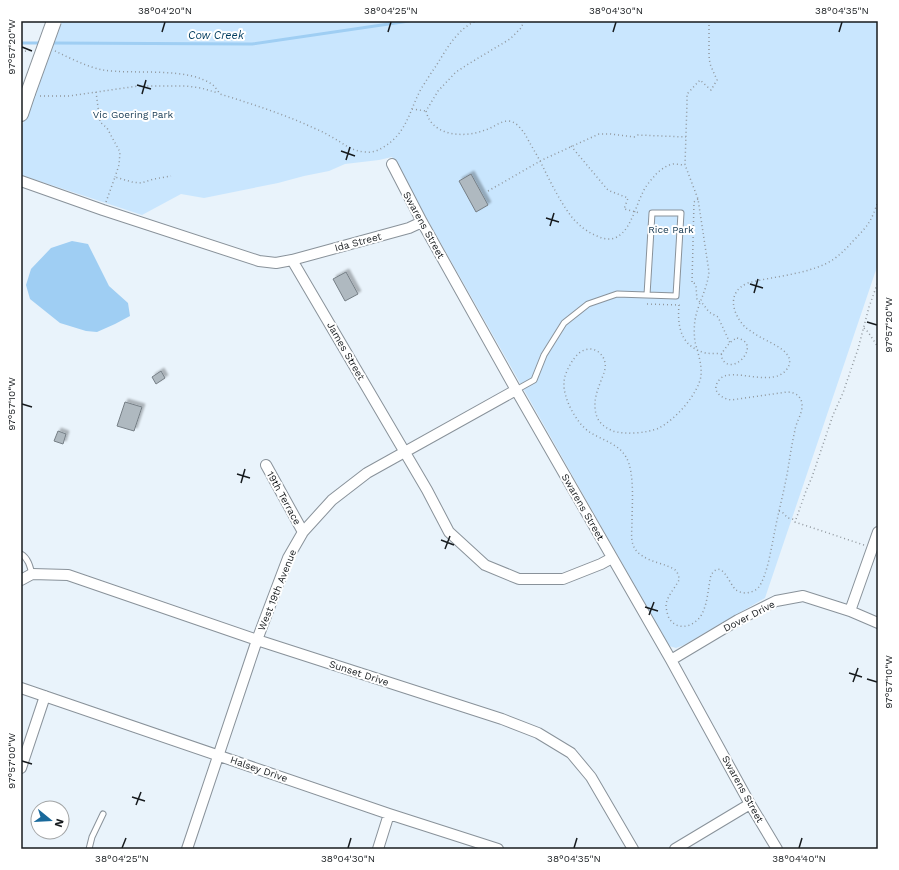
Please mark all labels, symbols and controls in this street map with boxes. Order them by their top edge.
text: 38°04'20"N [138,5,192,16]
text: 38°04'25"N [364,5,418,16]
text: 38°04'30"N [589,5,643,16]
text: 38°04'35"N [815,5,869,16]
text: 97°57'20"W [6,19,17,75]
water label: Cow Creek [188,29,245,42]
park label: Vic Goering Park [93,109,173,120]
street label: Swarens Street [401,190,447,261]
park label: Rice Park [648,224,694,235]
street label: Ida Street [333,230,383,254]
text: 97°57'20"W [883,297,894,353]
street label: James Street [325,320,367,383]
text: 97°57'10"W [6,377,17,431]
street label: 19th Terrace [265,469,303,527]
street label: Swarens Street [559,472,607,543]
street label: West 19th Avenue [256,548,298,632]
street label: Dover Drive [721,598,777,634]
text: 97°57'10"W [883,655,894,709]
street label: Sunset Drive [328,658,390,688]
text: 97°57'00"W [6,733,17,789]
street label: Halsey Drive [229,754,289,784]
street label: Swarens Street [720,754,766,825]
north arrow [30,800,70,840]
text: N [52,817,66,829]
text: 38°04'25"N [95,853,149,864]
text: 38°04'30"N [321,853,375,864]
text: 38°04'35"N [547,853,601,864]
text: 38°04'40"N [772,853,826,864]

